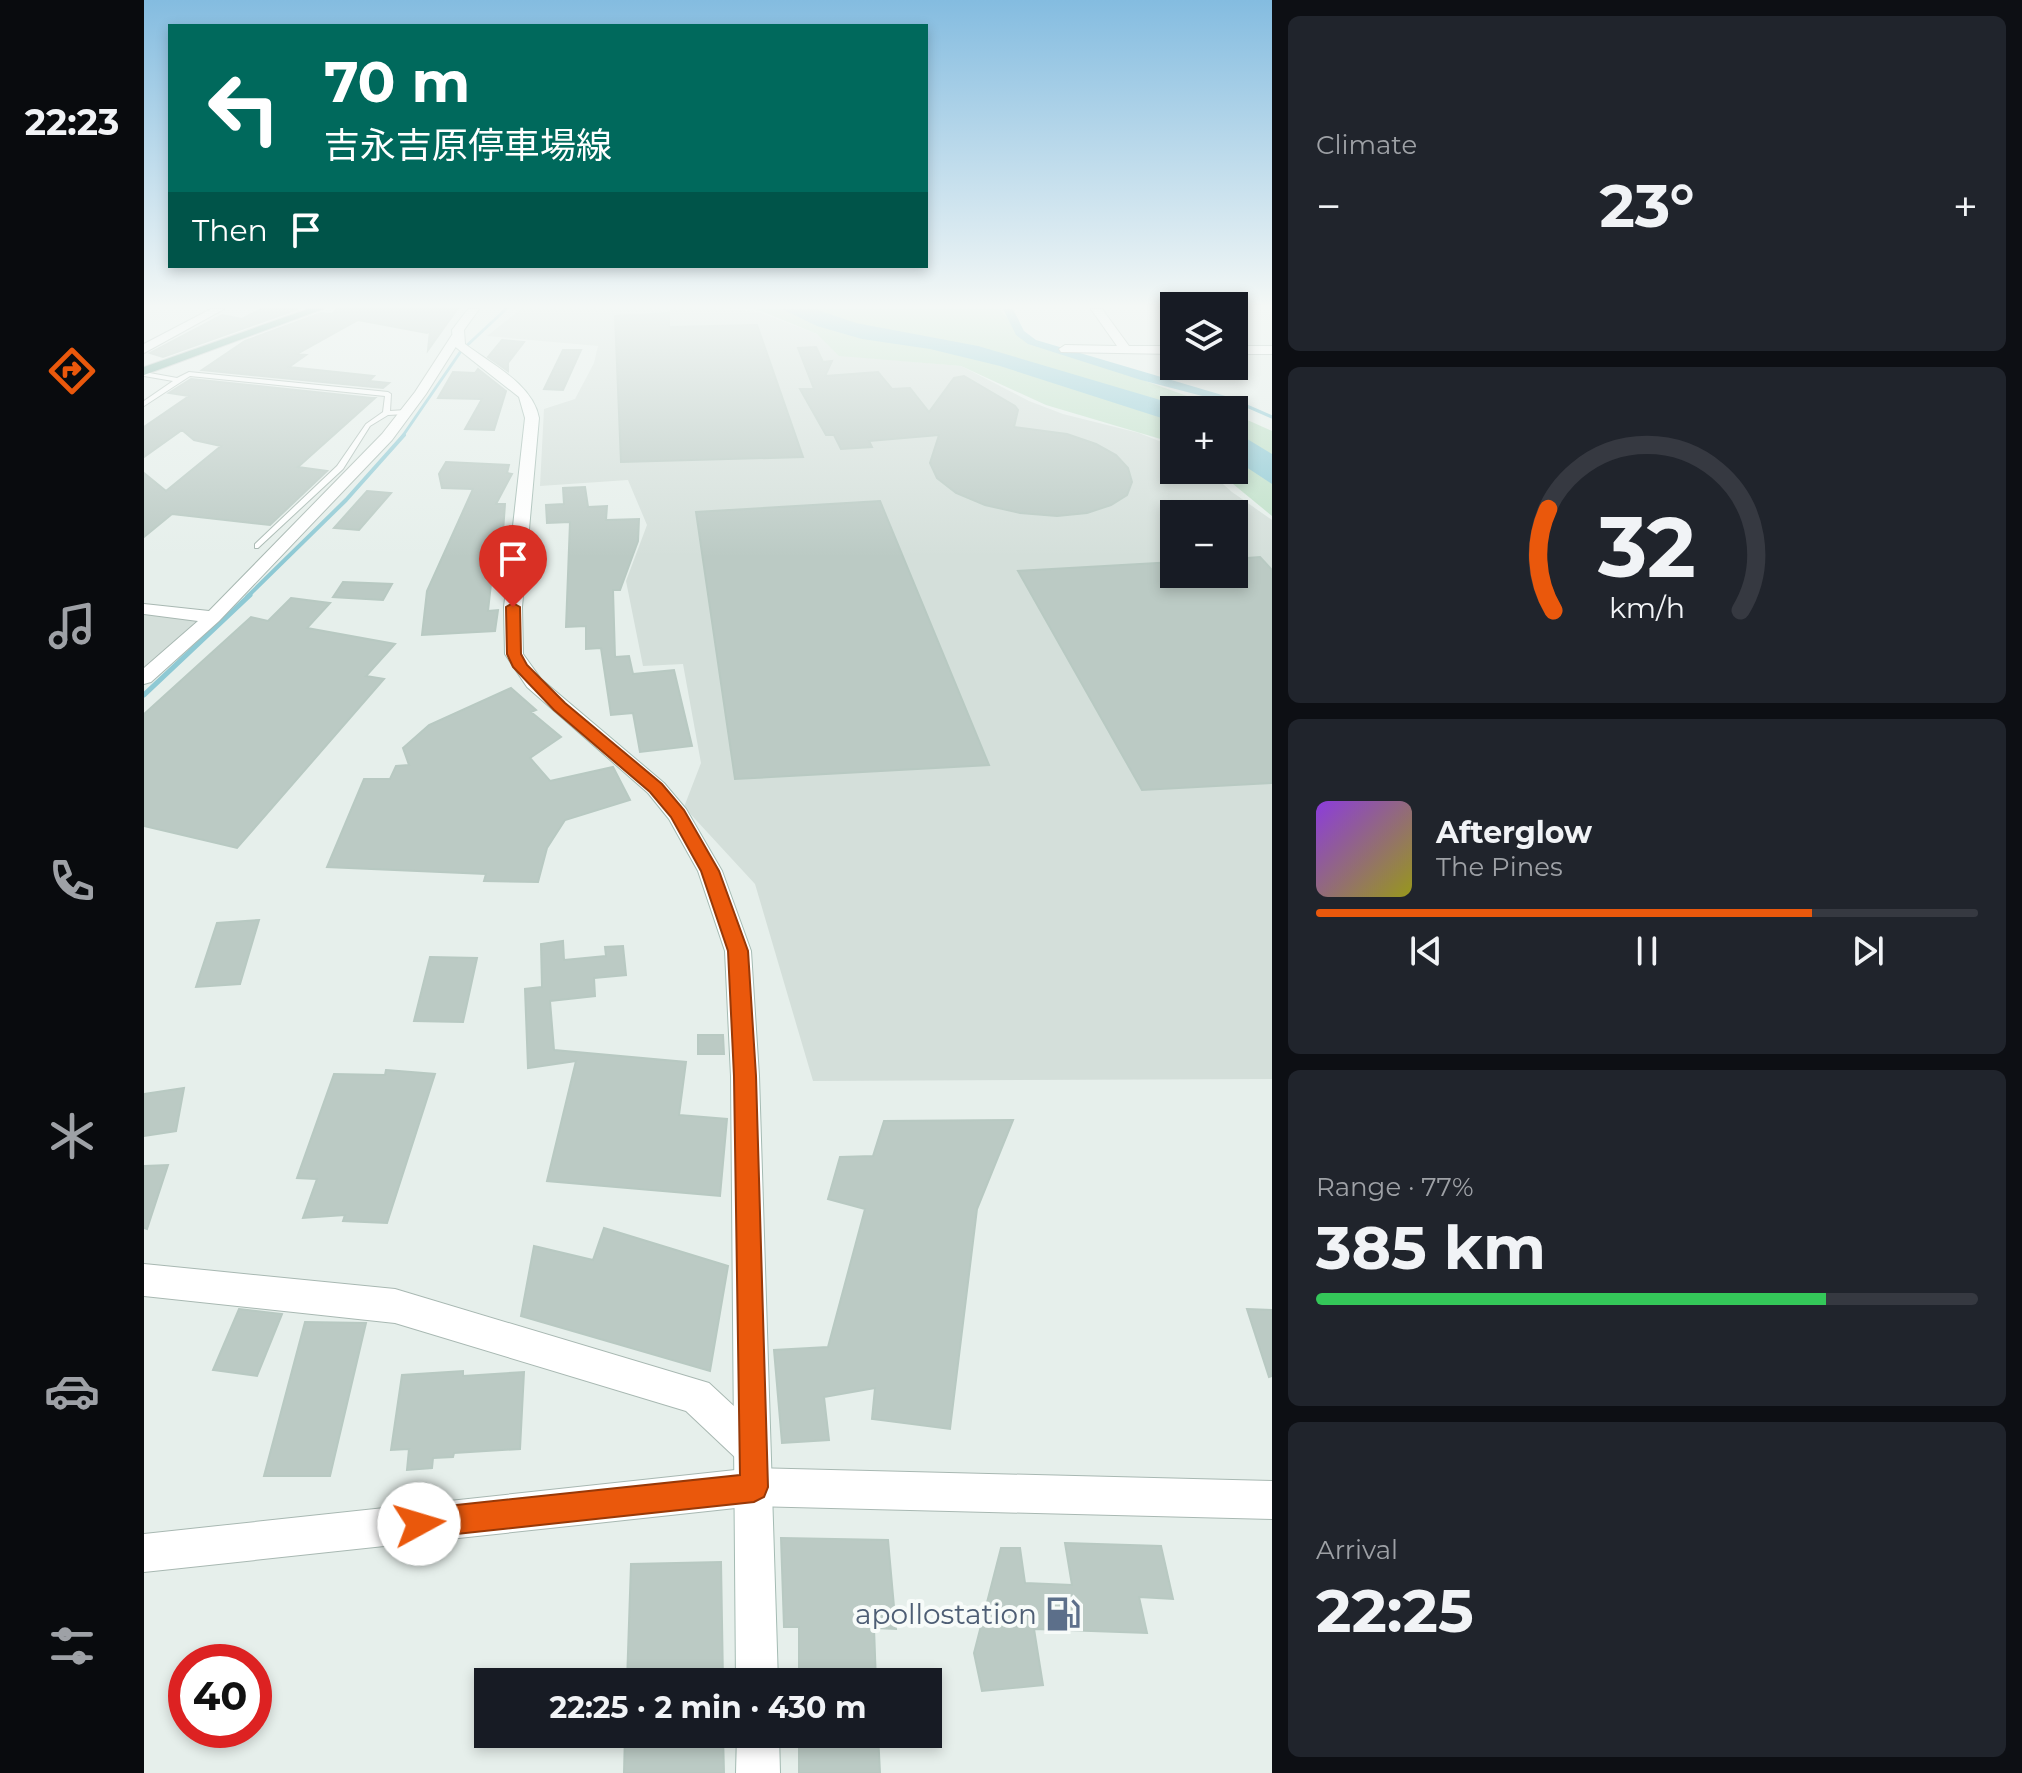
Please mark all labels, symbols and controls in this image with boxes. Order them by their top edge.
text: 70 m [324,48,470,116]
icon: left [192,56,296,160]
text: 22:23 [25,100,119,144]
text: 吉永吉原停車場線 [324,123,612,167]
text: Climate [1316,129,1417,161]
text: 23° [1599,169,1695,242]
text: − [1316,179,1341,233]
text: + [1953,179,1978,233]
icon: arrive [284,208,328,252]
text: Then [192,212,268,249]
map controls [1160,292,1248,588]
button: layers [1160,292,1248,380]
icon: directions [44,343,100,399]
button: + [1160,396,1248,484]
text: 32 [1597,496,1696,598]
button: − [1160,500,1248,588]
pin [479,525,547,607]
icon: arrive [491,537,535,581]
text: km/h [1609,590,1685,625]
icon: music [44,598,100,654]
text: Afterglow [1436,814,1592,851]
text: The Pines [1436,851,1563,883]
icon: phone [44,853,100,909]
icon: previous [1404,929,1448,973]
icon: pause [1625,929,1669,973]
icon: next [1846,929,1890,973]
icon: climate [44,1108,100,1164]
text: Range · 77% [1316,1171,1473,1203]
text: 385 km [1316,1211,1546,1284]
icon: car [44,1363,100,1419]
position arrow [377,1482,461,1566]
text: Arrival [1316,1534,1398,1566]
text: 22:25 [1316,1574,1474,1647]
fuel station icon: apollostation [1044,1595,1082,1633]
place label: apollostation [855,1597,1037,1631]
icon: filters [44,1618,100,1674]
speed limit sign: 40 [168,1644,272,1748]
text: 22:25 · 2 min · 430 m [550,1689,866,1726]

